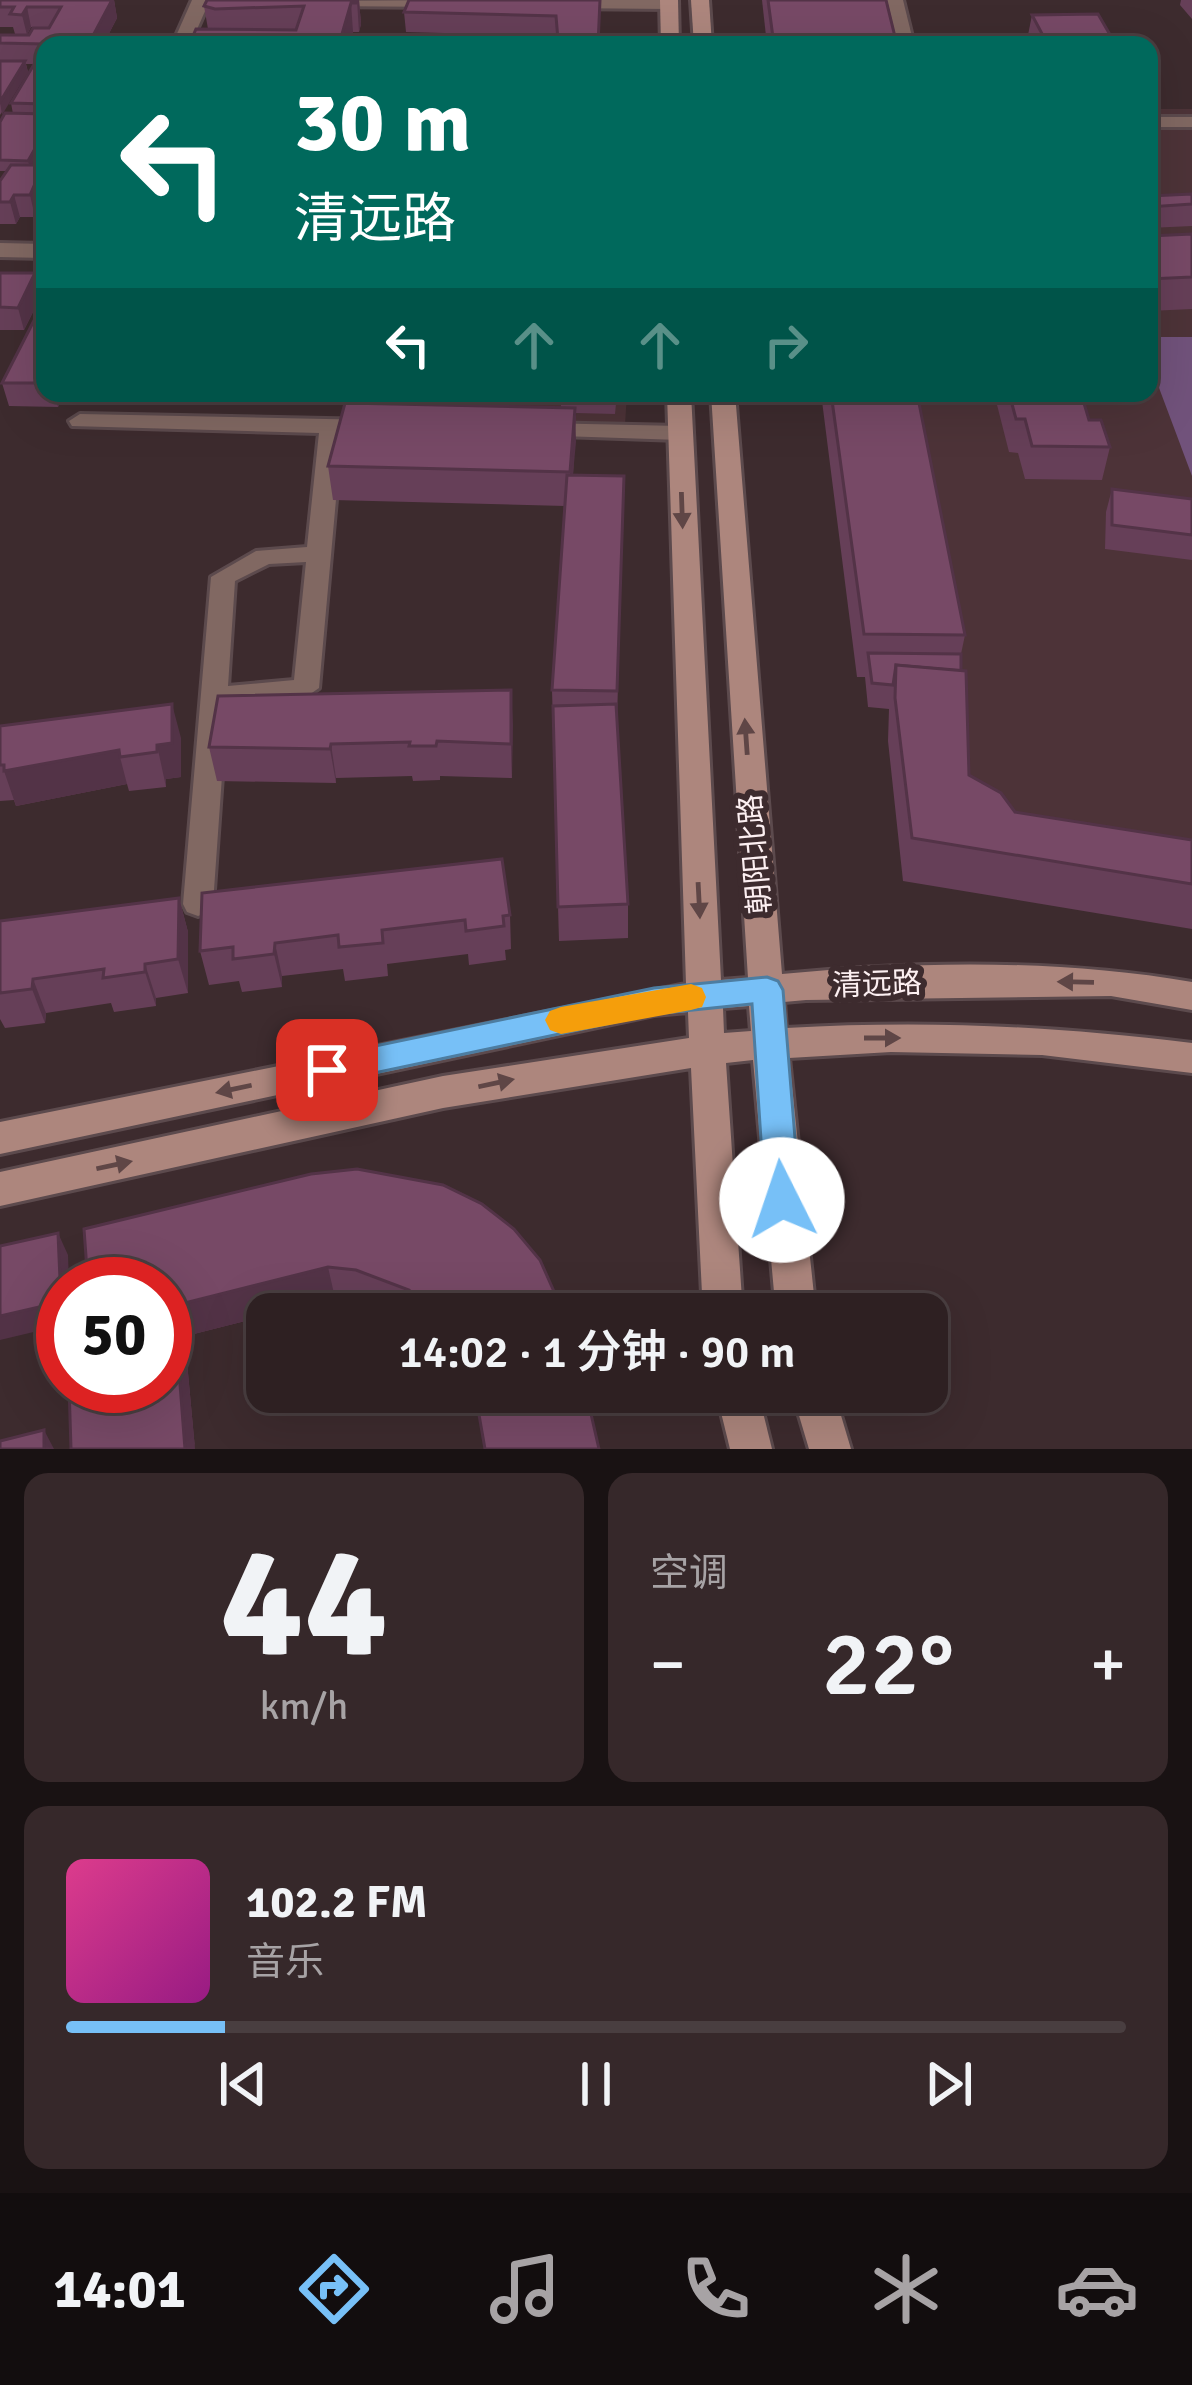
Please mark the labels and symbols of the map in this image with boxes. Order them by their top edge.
one-way arrow [673,492,692,530]
one-way arrow [736,718,755,755]
street label: 朝阳北路 [732,793,779,915]
one-way arrow [690,882,709,920]
street label: 清远路 [831,964,923,1005]
one-way arrow [1056,972,1094,991]
pin [276,1019,378,1121]
one-way arrow [864,1028,902,1048]
one-way arrow [477,1072,515,1091]
one-way arrow [215,1080,253,1099]
position arrow [719,1137,845,1263]
one-way arrow [96,1154,134,1173]
speed limit sign: 50 [36,1257,192,1413]

